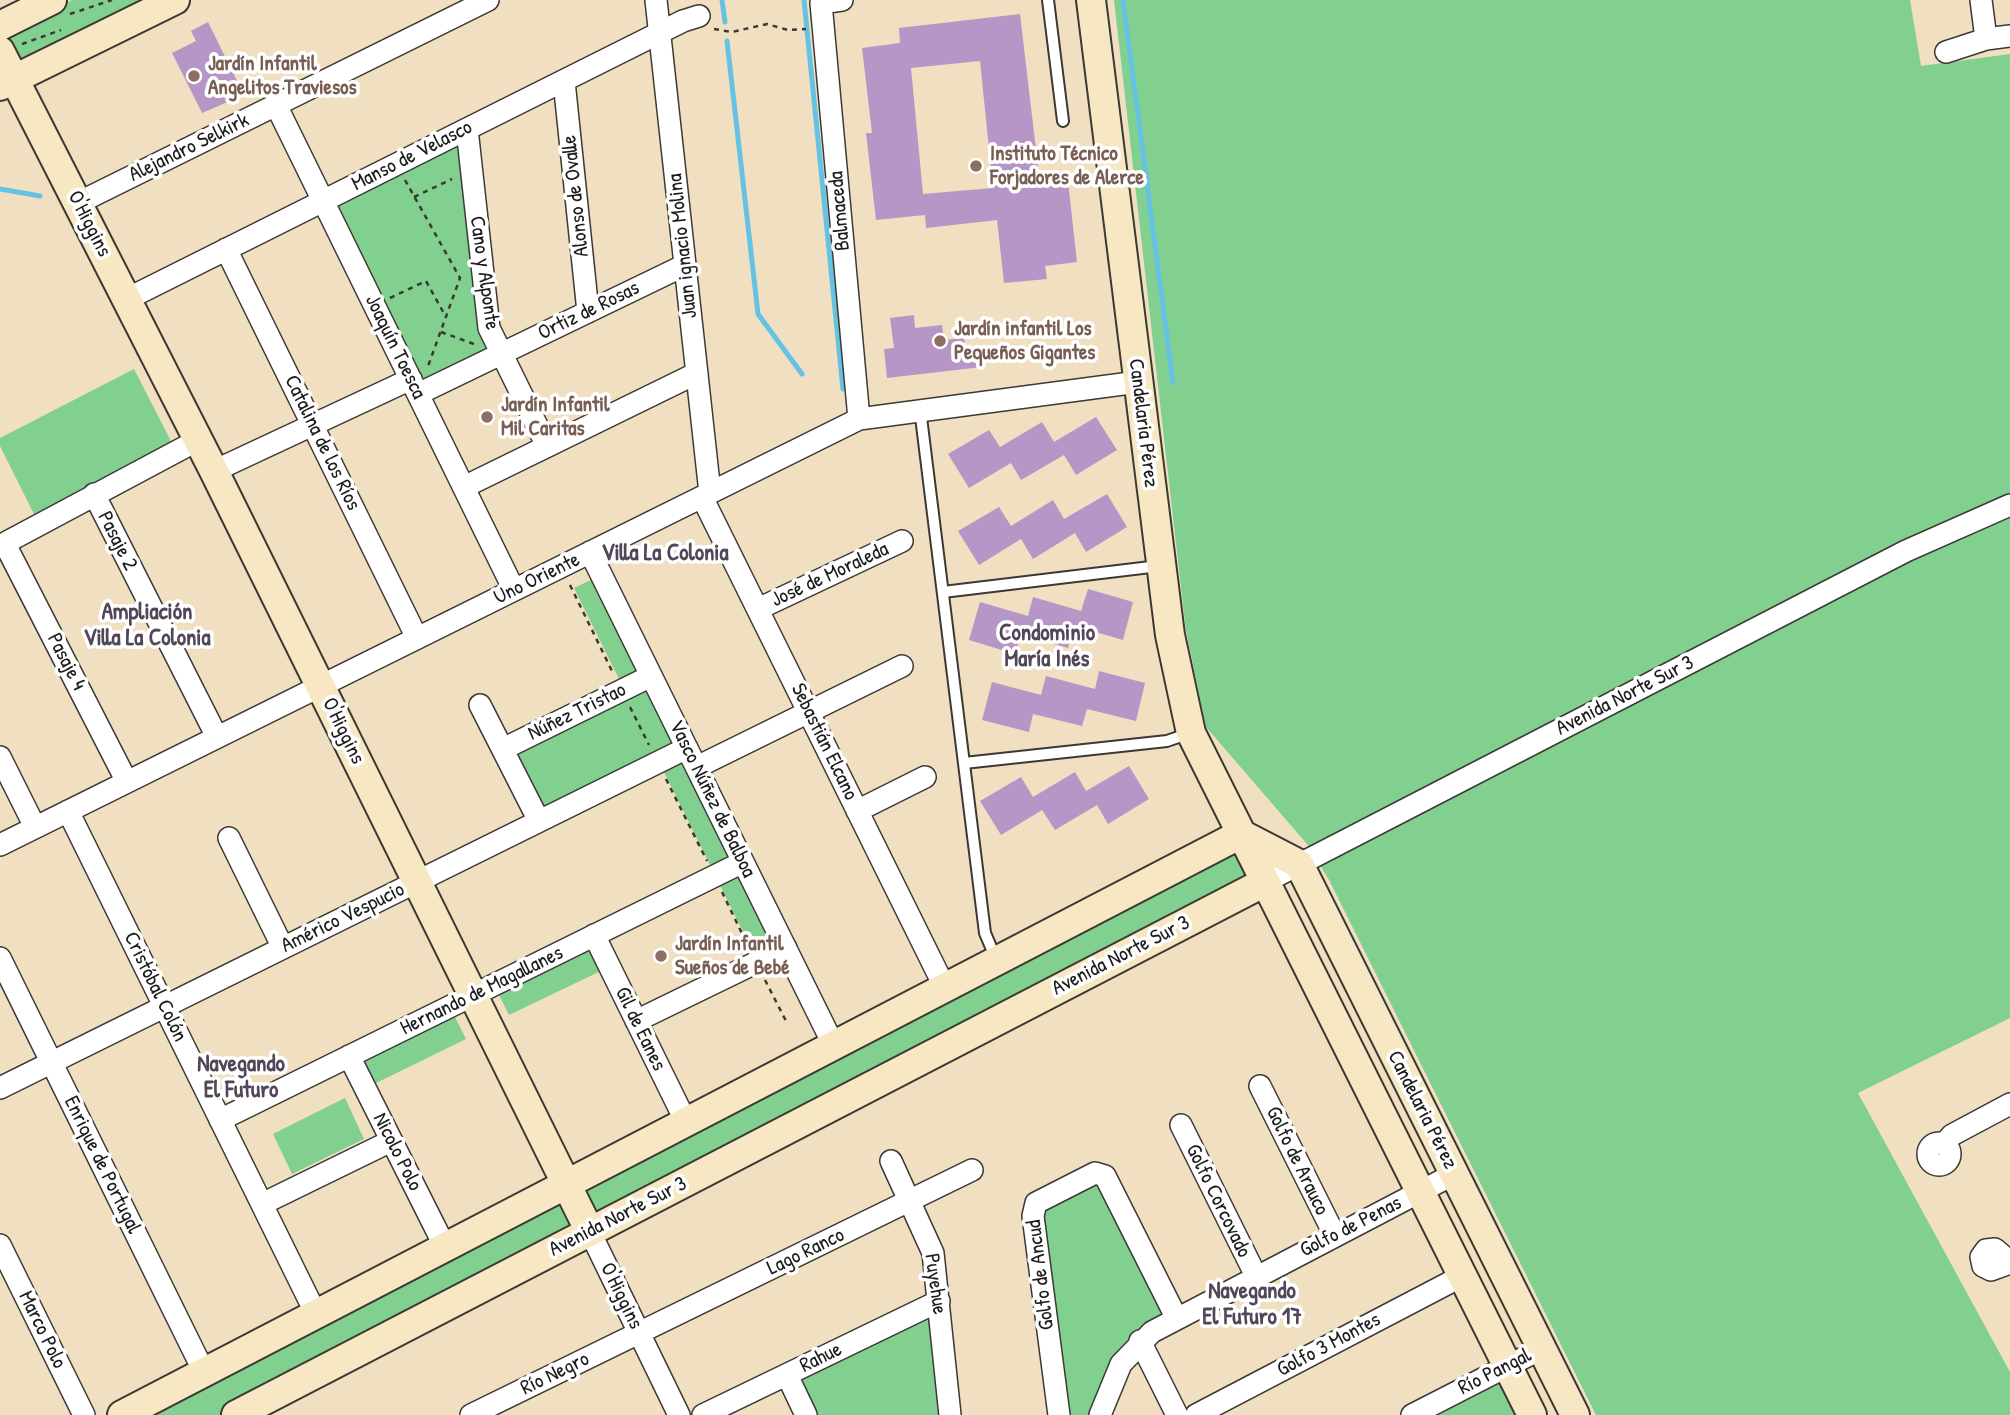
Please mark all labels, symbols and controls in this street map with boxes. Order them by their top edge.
place label: Jardín Infantil Angelitos Traviesos [208,51,357,101]
marker: Jardín Infantil Angelitos Traviesos [186,68,202,84]
street label: Alejandro Selkirk [125,108,253,188]
street label: Manso de Velasco [348,115,476,197]
street label: Alonso de Ovalle [557,134,595,258]
place label: Instituto Técnico Forjadores de Alerce [990,141,1144,191]
marker: Instituto Técnico Forjadores de Alerce [968,158,984,174]
street label: Balmaceda [824,170,856,252]
street label: Juan ignacio Molina [663,172,703,320]
street label: O'Higgins [62,187,116,261]
street label: Cano y Alponte [464,215,504,331]
street label: Ortiz de Rosas [534,276,644,346]
street label: Joaquín Toesca [359,291,431,403]
place label: Jardín infantil Los Pequeños Gigantes [954,316,1095,366]
marker: Jardín infantil Los Pequeños Gigantes [932,333,948,349]
street label: Candelaria Pérez [1123,357,1163,489]
street label: Catalina de los Ríos [278,371,366,515]
place label: Jardín Infantil Mil Caritas [501,392,610,442]
marker: Jardín Infantil Mil Caritas [479,409,495,425]
street label: Pasaje 2 [92,507,142,575]
street label: José de Moraleda [767,537,893,613]
district label: Villa La Colonia [602,540,728,568]
street label: Uno Oriente [490,547,584,611]
district label: Ampliación Villa La Colonia [84,599,210,653]
district label: Condominio María Inés [999,620,1095,674]
street label: Pasaje 4 [41,629,91,695]
street label: Avenida Norte Sur 3 [1552,651,1698,741]
street label: Núñez Tristao [524,677,630,747]
street label: Sebastián Elcano [785,680,863,804]
street label: O'Higgins [316,694,370,768]
street label: Vasco Núñez de Balboa [663,716,761,882]
street label: Américo Vespucio [277,877,409,959]
street label: Avenida Norte Sur 3 [1048,911,1194,1001]
street label: Cristóbal Colón [118,928,192,1046]
place label: Jardín Infantil Sueños de Bebé [675,931,790,981]
street label: Hernando de Magallanes [397,941,567,1041]
marker: Jardín Infantil Sueños de Bebé [653,948,669,964]
street label: Gil de Eanes [609,983,671,1075]
street label: Candelaria Pérez [1381,1047,1463,1173]
district label: Navegando El Futuro [197,1051,285,1105]
street label: Enrique de Portugal [58,1092,146,1238]
street label: Golfo de Arauco [1260,1102,1334,1220]
street label: Nicolo Polo [367,1109,427,1195]
street label: Golfo Corcovado [1180,1140,1256,1262]
street label: Avenida Norte Sur 3 [545,1172,691,1262]
street label: Golfo de Penas [1296,1191,1406,1263]
street label: Golfo de Ancud [1022,1218,1060,1332]
street label: Lago Ranco [763,1223,849,1281]
street label: Puyehue [918,1252,952,1316]
street label: O'Higgins [594,1259,648,1333]
district label: Navegando El Futuro 17 [1202,1278,1302,1332]
street label: Marco Polo [13,1287,71,1373]
street label: Golfo 3 Montes [1273,1307,1385,1383]
street label: Rahue [796,1337,846,1379]
street label: Río Pangal [1454,1343,1536,1401]
street label: Río Negro [517,1347,593,1401]

